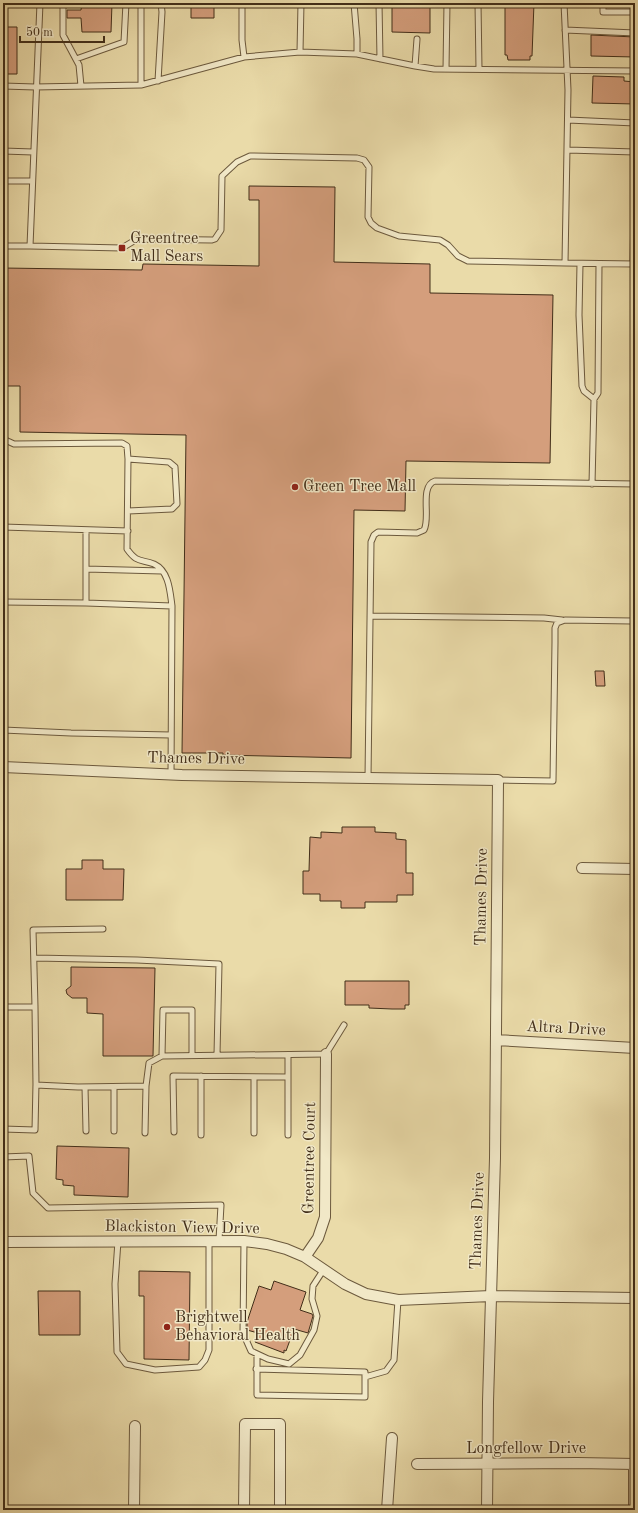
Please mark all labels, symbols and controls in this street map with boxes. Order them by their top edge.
scale bar [20,18,104,44]
text: 50 m [26,26,53,39]
place label: Greentree Mall Sears [130,231,203,265]
marker: Greentree Mall Sears [117,243,127,253]
place label: Green Tree Mall [303,479,416,495]
marker: Green Tree Mall [290,482,300,492]
street label: Thames Drive [147,750,245,768]
street label: Thames Drive [473,848,491,946]
street label: Altra Drive [526,1019,606,1039]
street label: Greentree Court [301,1101,319,1214]
street label: Thames Drive [468,1172,488,1270]
street label: Blackiston View Drive [104,1219,260,1237]
place label: Brightwell Behavioral Health [175,1310,300,1344]
marker: Brightwell Behavioral Health [162,1322,172,1332]
street label: Longfellow Drive [466,1441,586,1457]

